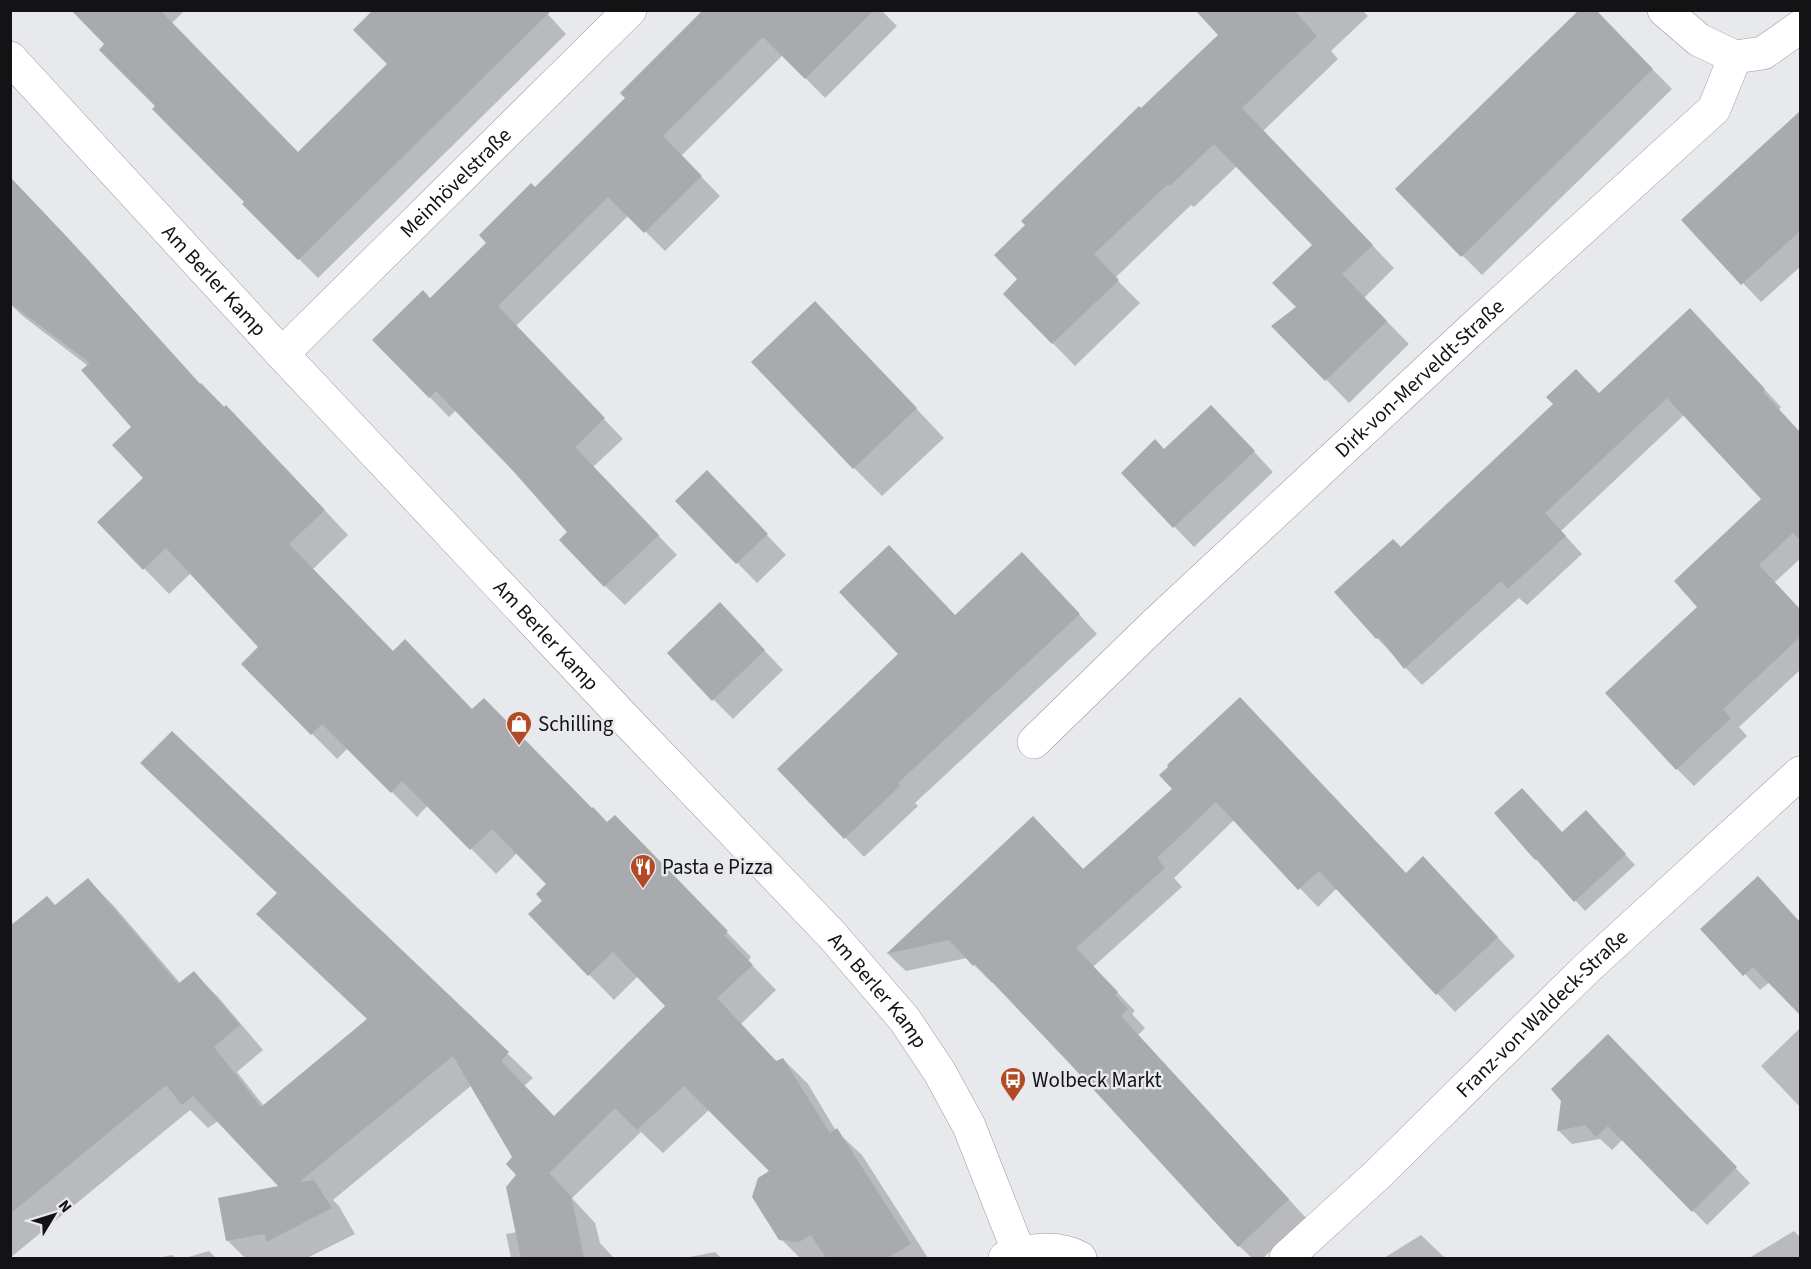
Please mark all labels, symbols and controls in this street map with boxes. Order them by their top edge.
street label: Meinhövelstraße [393,120,518,244]
street label: Am Berler Kamp [155,218,274,343]
street label: Dirk-von-Merveldt-Straße [1328,292,1511,465]
street label: Am Berler Kamp [487,573,606,697]
shop icon: Schilling [504,709,534,747]
place label: Schilling [538,709,614,739]
restaurant icon: Pasta e Pizza [628,852,658,890]
place label: Pasta e Pizza [662,852,773,882]
street label: Franz-von-Waldeck-Straße [1449,923,1635,1104]
street label: Am Berler Kamp [821,926,935,1054]
bus stop icon: Wolbeck Markt [998,1065,1028,1103]
place label: Wolbeck Markt [1032,1065,1162,1095]
north arrow [24,1185,84,1245]
text: N [53,1195,77,1217]

